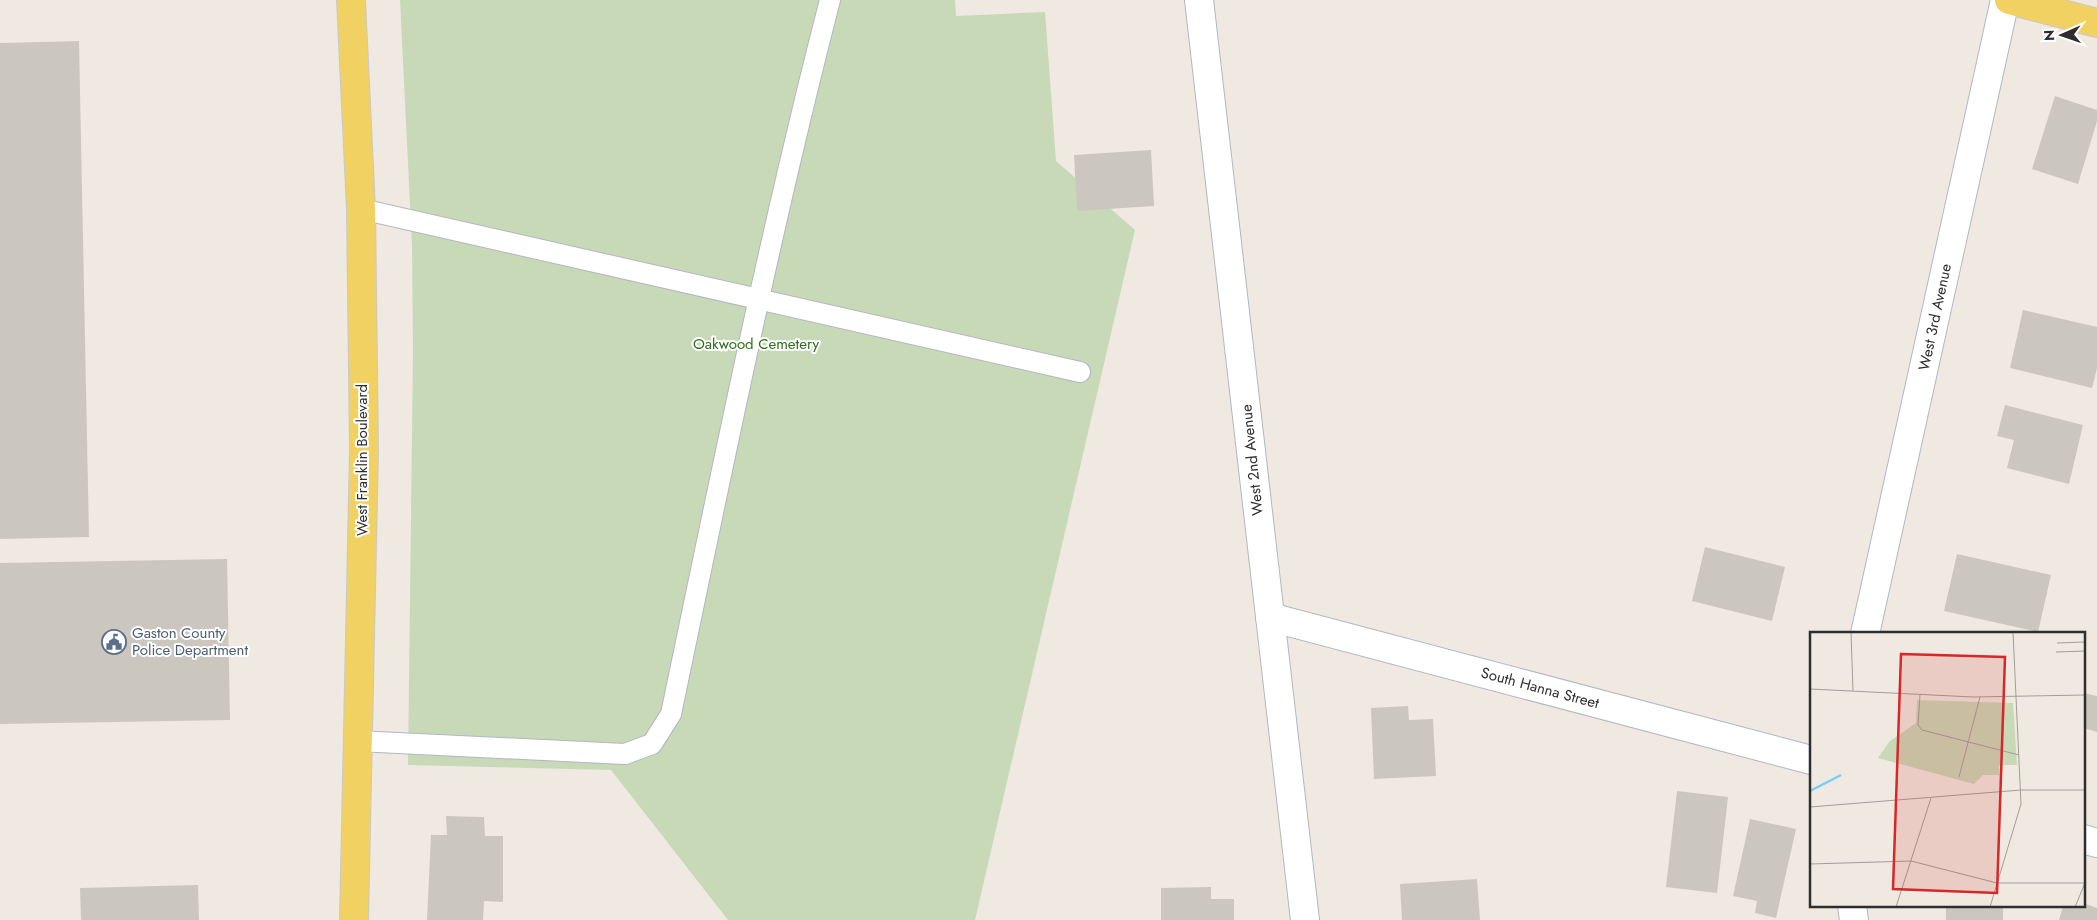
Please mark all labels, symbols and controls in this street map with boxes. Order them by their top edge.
north arrow [2037,10,2087,60]
text: N [2039,30,2059,41]
street label: West 3rd Avenue [1913,261,1957,372]
park label: Oakwood Cemetery [693,333,820,355]
street label: West Franklin Boulevard [351,384,373,536]
street label: West 2nd Avenue [1235,403,1269,517]
place label: Gaston County Police Department [132,622,248,661]
public building icon: Gaston County Police Department [101,629,127,655]
inset map [1810,632,2084,908]
street label: South Hanna Street [1478,662,1602,714]

